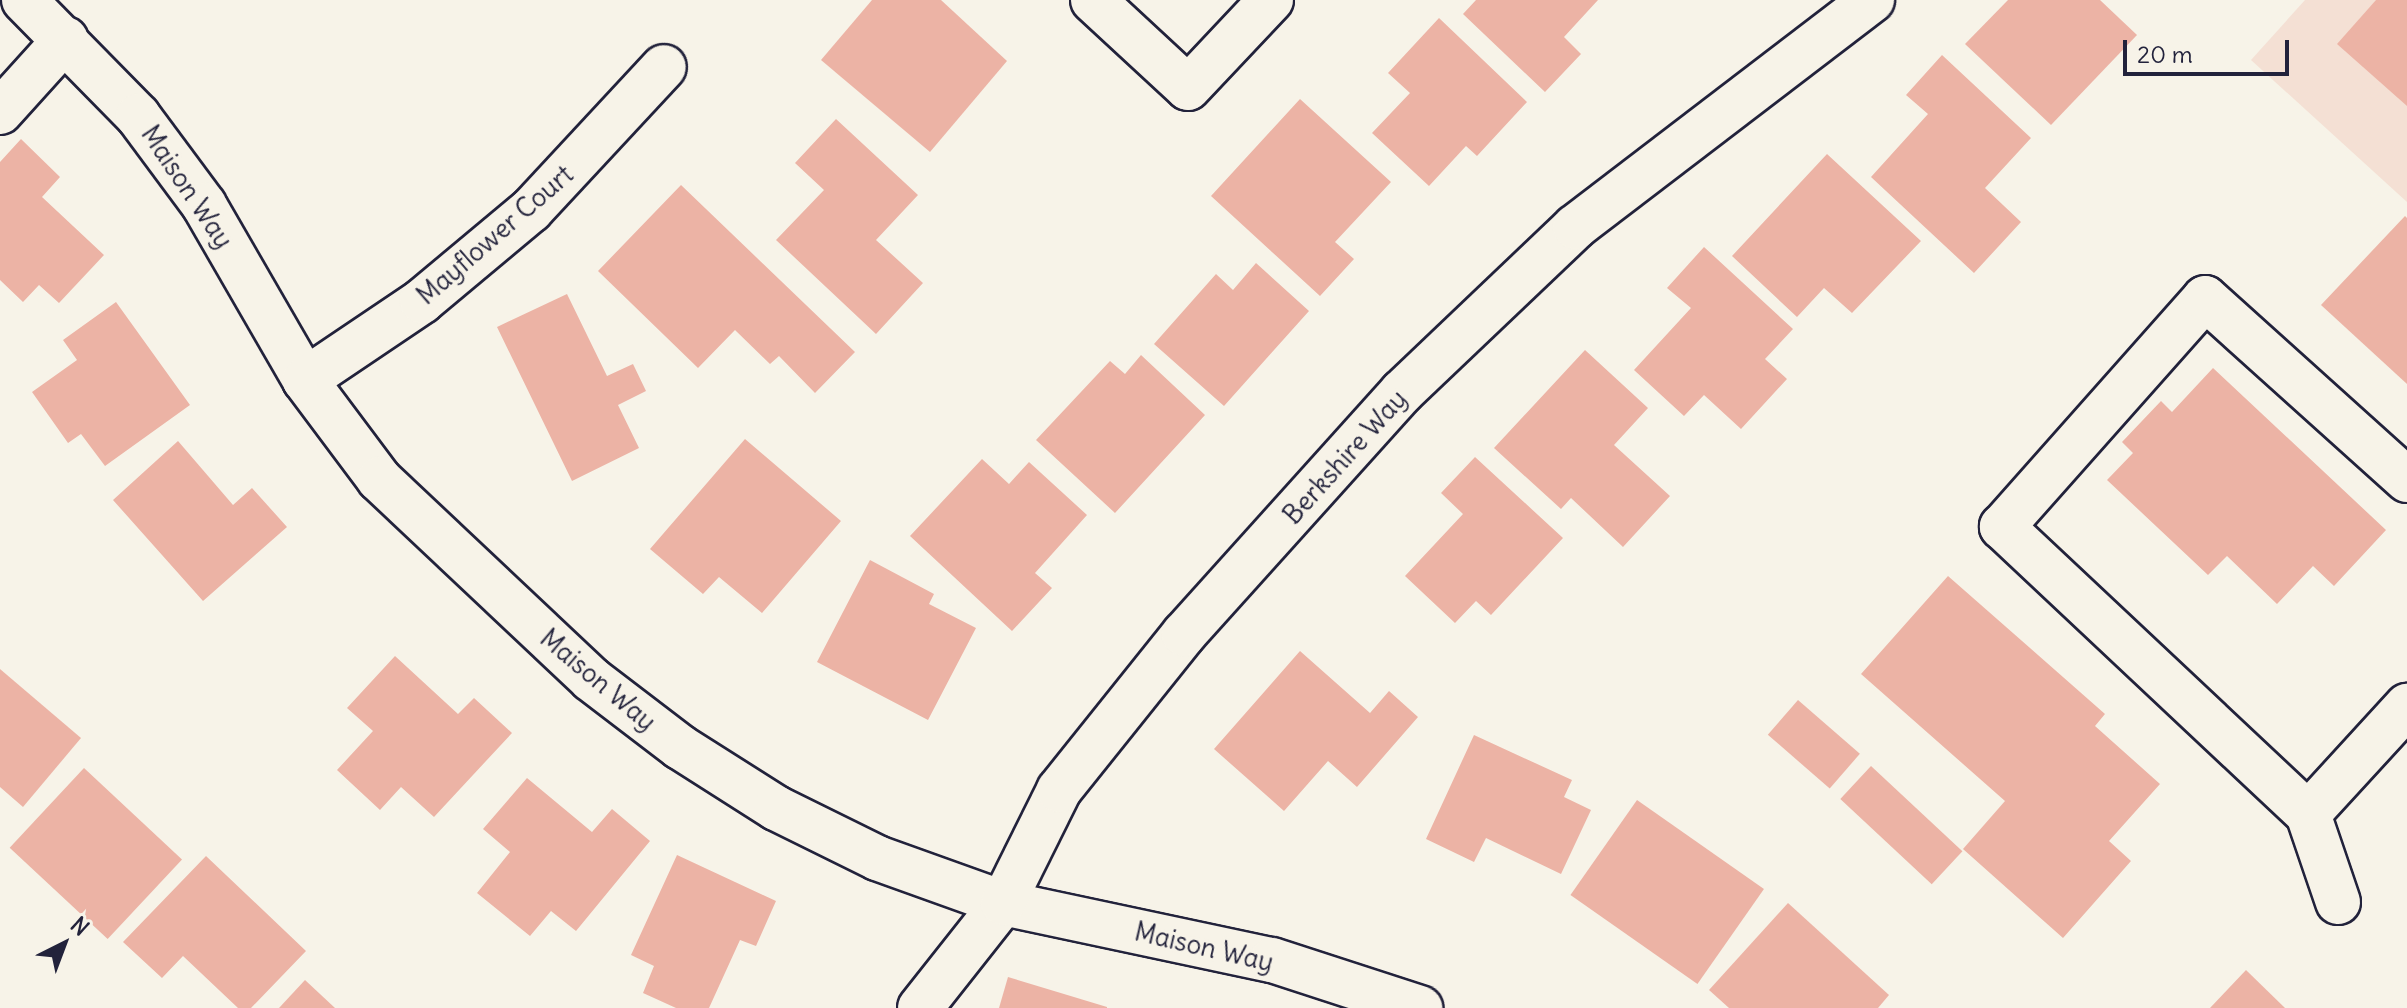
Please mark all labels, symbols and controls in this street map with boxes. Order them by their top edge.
scale bar [2127,24,2293,74]
text: 20 m [2137,39,2193,69]
street label: Maison Way [134,120,240,254]
street label: Mayflower Court [411,159,579,311]
street label: Berkshire Way [1277,383,1413,531]
street label: Maison Way [534,623,662,737]
north arrow [24,904,104,984]
text: N [65,911,95,942]
street label: Maison Way [1132,916,1276,978]

